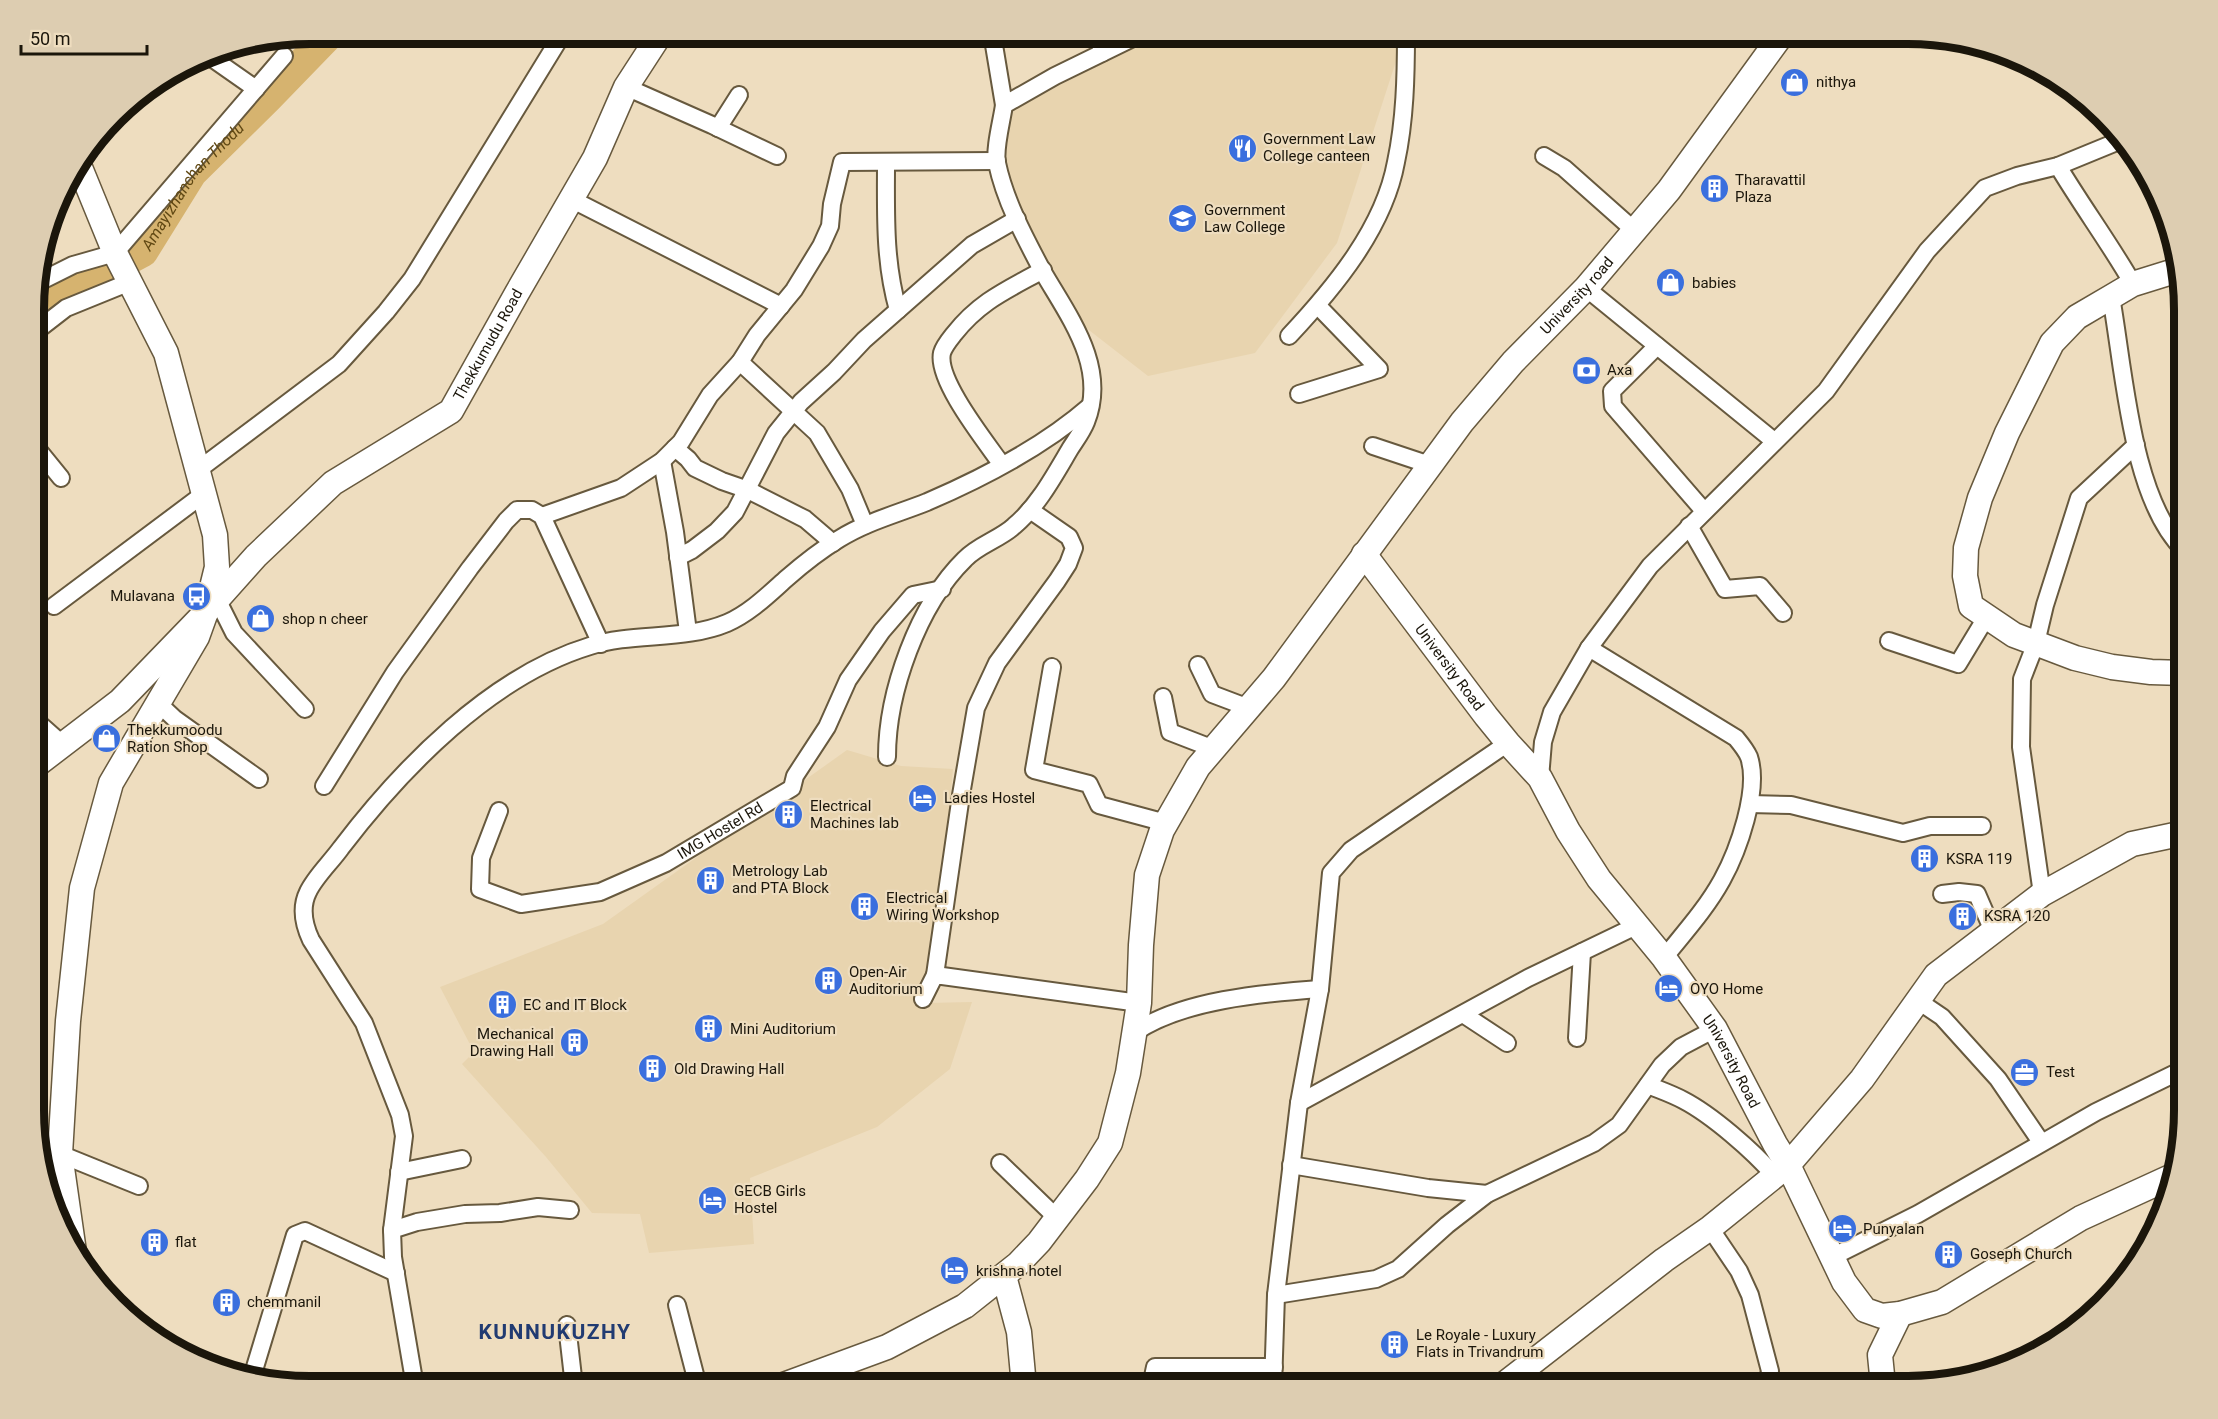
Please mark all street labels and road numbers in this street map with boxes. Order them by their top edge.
street label: University road [1536,253,1617,338]
street label: Thekkumudu Road [450,286,526,404]
street label: University Road [1411,621,1488,714]
street label: IMG Hostel Rd [674,798,766,863]
street label: University Road [1699,1011,1764,1111]

